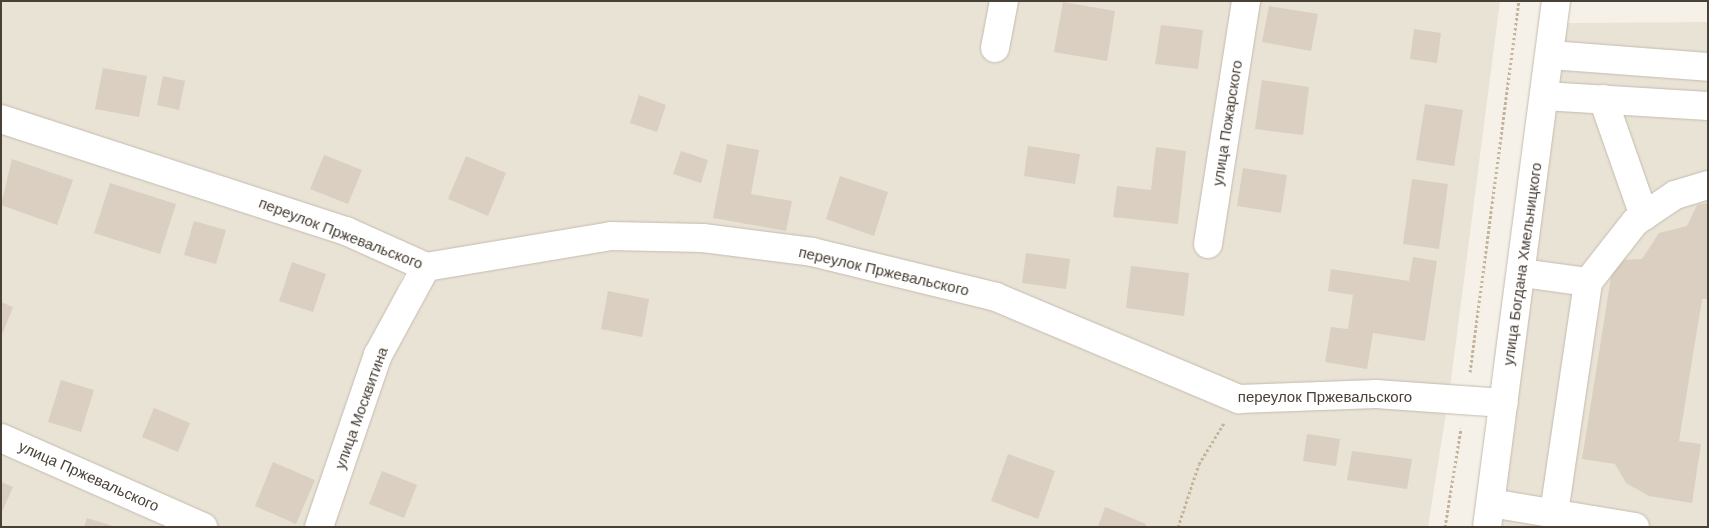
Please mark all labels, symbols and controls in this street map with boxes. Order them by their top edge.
street label: улица Пожарского [1208,59,1246,187]
street label: улица Богдана Хмельницкого [1499,161,1545,367]
street label: переулок Пржевальского [256,193,426,273]
street label: переулок Пржевальского [797,243,971,299]
street label: улица Москвитина [331,344,391,472]
street label: переулок Пржевальского [1238,388,1412,406]
street label: улица Пржевальского [16,437,162,515]

